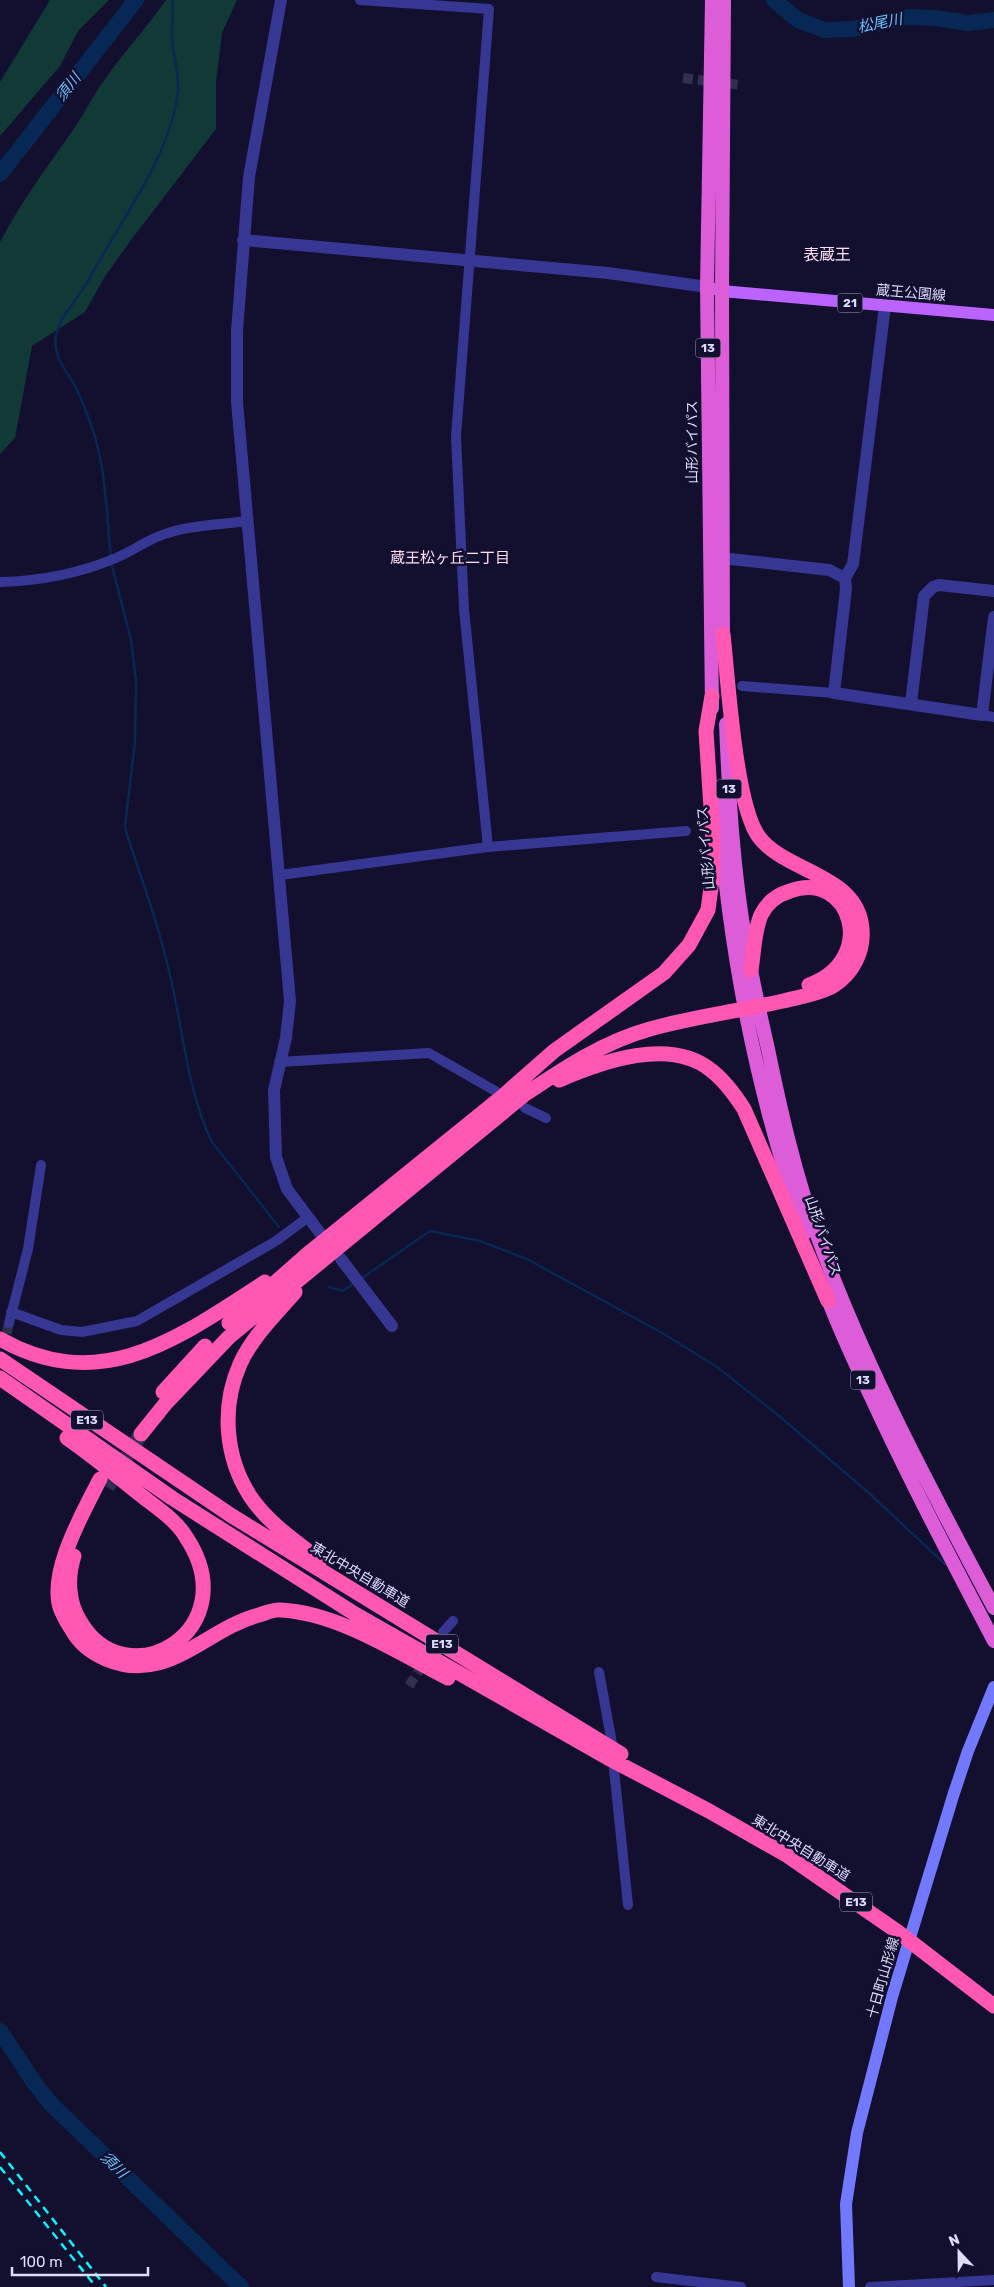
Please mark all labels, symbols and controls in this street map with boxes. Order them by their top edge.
water label: 松尾川 [856,9,906,36]
water label: 須川 [52,68,86,104]
district label: 表蔵王 [803,245,851,264]
street label: 蔵王公園線 [875,281,947,305]
road number: 21 [838,294,862,312]
road number: 13 [696,338,720,358]
street label: 山形バイパス [684,400,701,484]
district label: 蔵王松ヶ丘二丁目 [390,549,510,567]
road number: 13 [716,780,742,799]
street label: 山形バイパス [694,806,718,890]
street label: 山形バイパス [801,1194,845,1278]
road number: 13 [850,1370,876,1390]
road number: E13 [71,1410,103,1430]
street label: 東北中央自動車道 [308,1539,412,1611]
road number: E13 [426,1635,458,1654]
street label: 東北中央自動車道 [749,1811,853,1885]
road number: E13 [840,1892,872,1911]
street label: 十日町山形線 [863,1935,903,2021]
water label: 須川 [97,2148,132,2183]
north arrow [934,2227,984,2277]
text: N [946,2231,962,2250]
scale bar [12,2244,149,2276]
text: 100 m [20,2253,62,2271]

